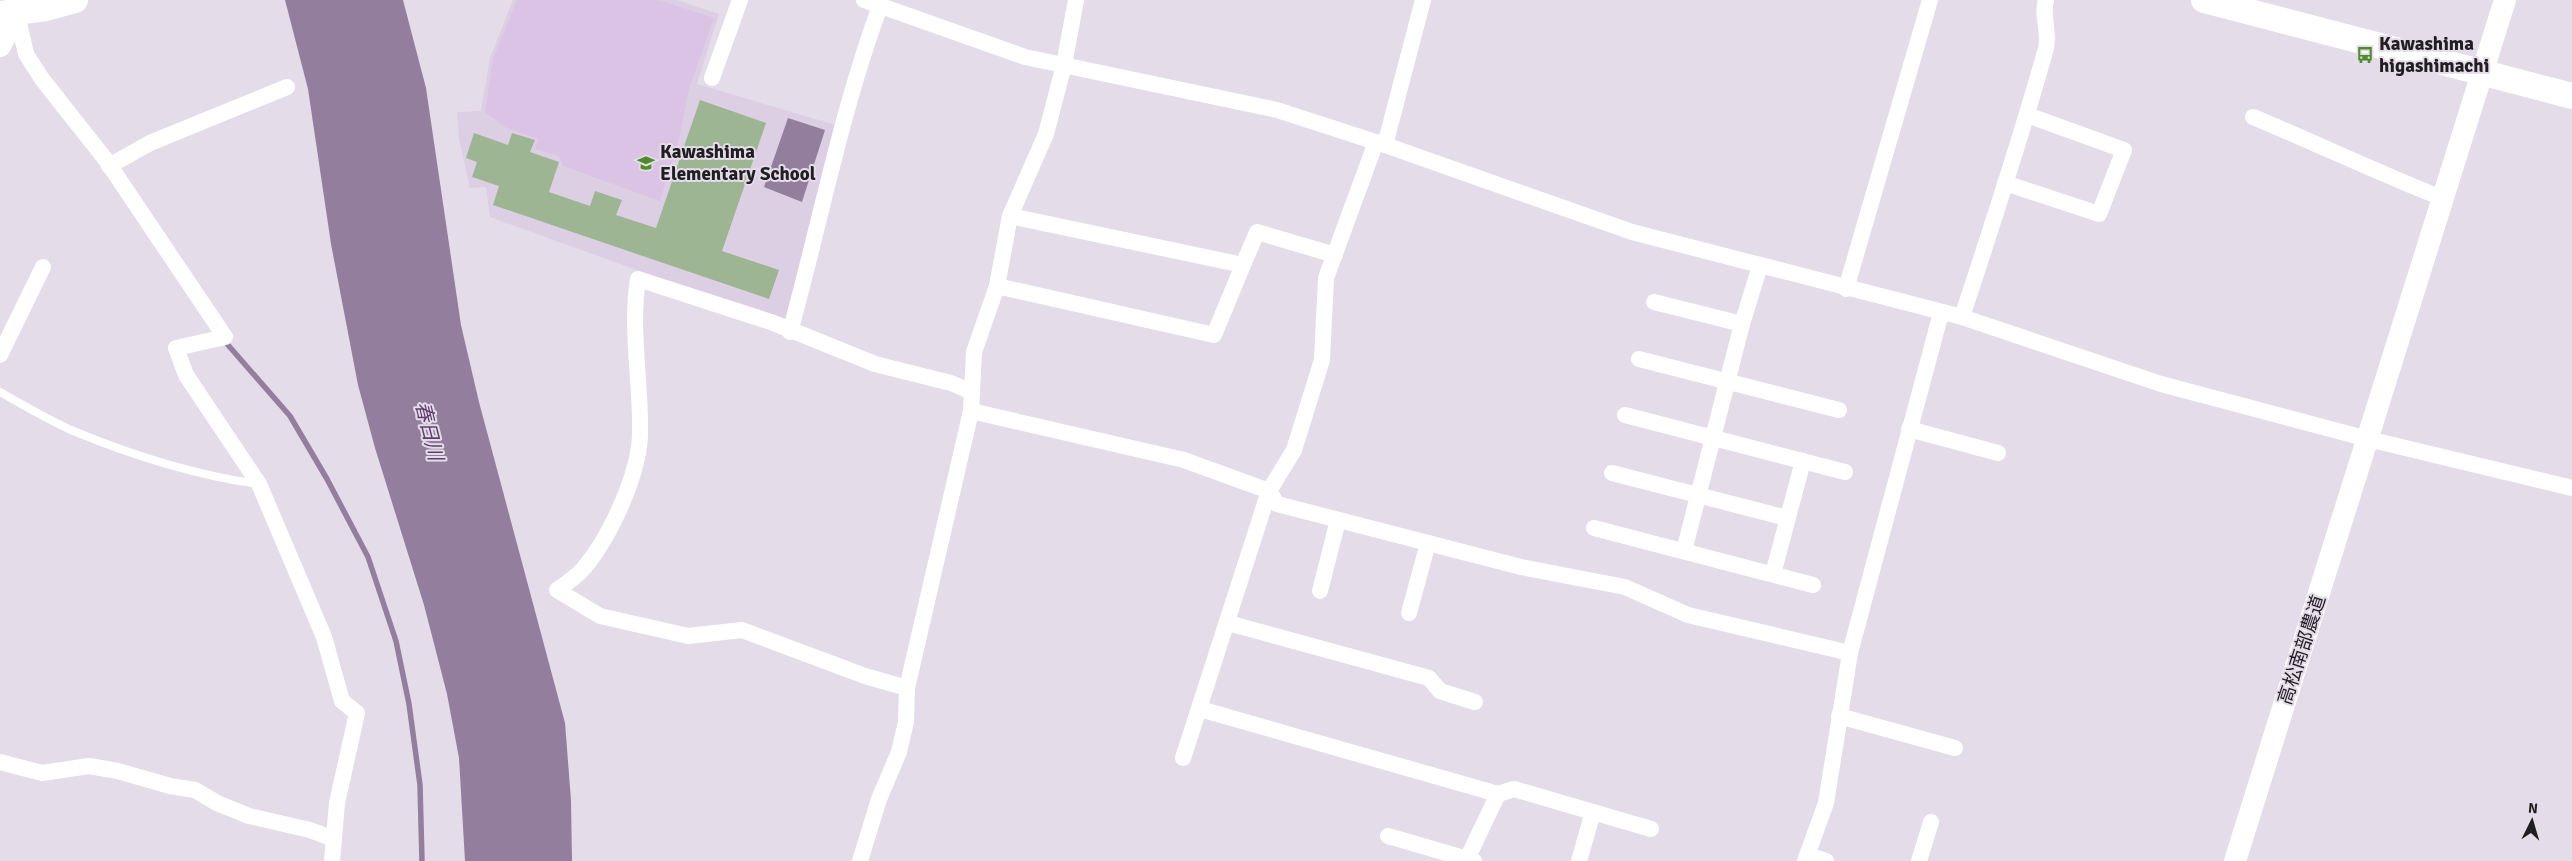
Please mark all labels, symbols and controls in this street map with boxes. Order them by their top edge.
place label: Kawashima higashimachi [2379,32,2489,78]
bus stop icon: Kawashima higashimachi [2355,45,2375,65]
place label: Kawashima Elementary School [660,140,816,186]
school or university icon: Kawashima Elementary School [636,153,656,173]
water label: 春日川 [410,399,449,465]
street label: 高松南部農道 [2273,592,2331,708]
north arrow [2507,796,2557,846]
text: N [2527,800,2539,817]

